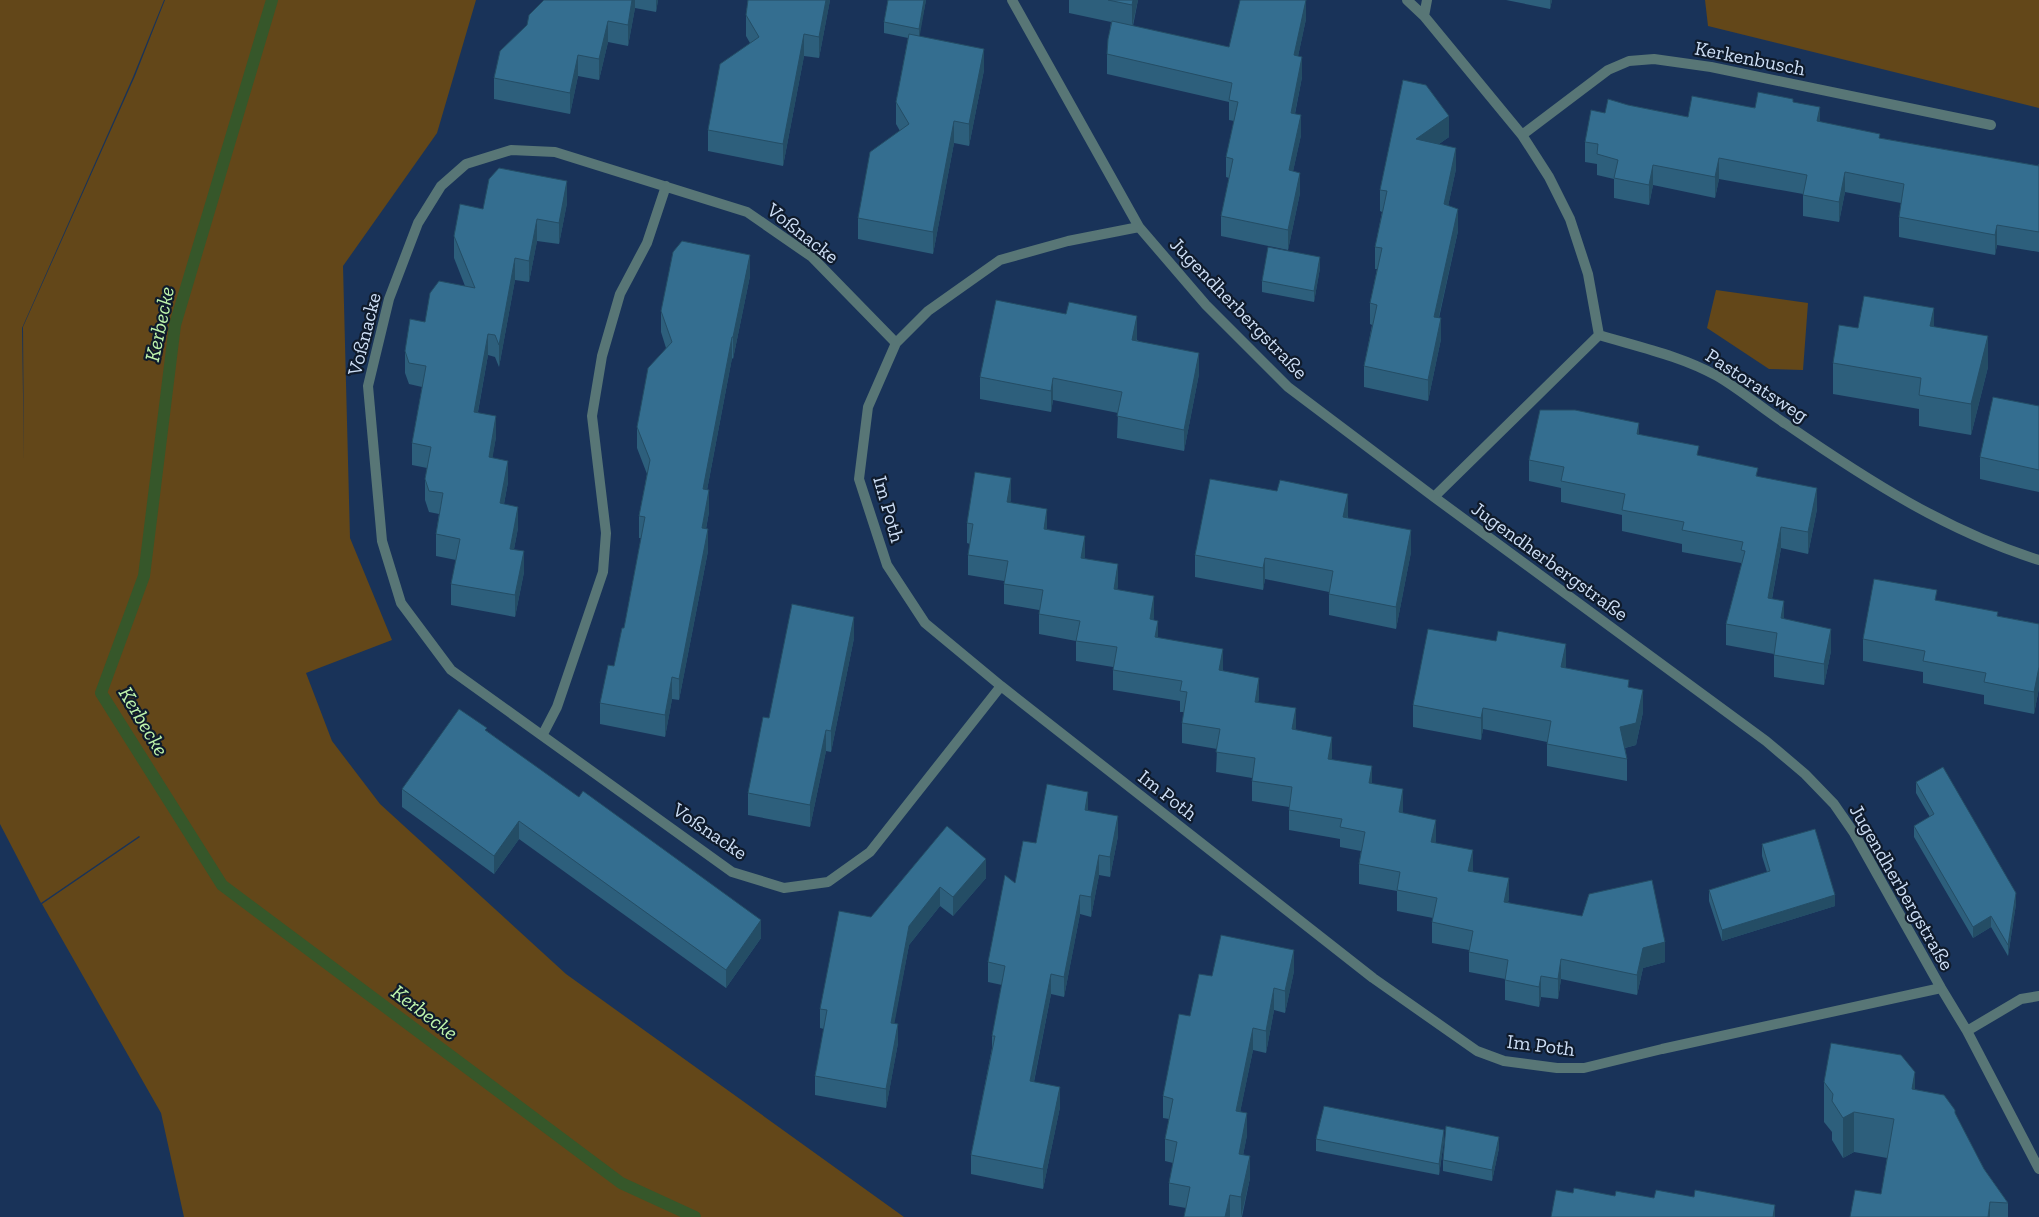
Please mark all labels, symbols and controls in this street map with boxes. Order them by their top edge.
street label: Kerkenbusch [1693,36,1808,81]
street label: Voßnacke [761,197,844,269]
street label: Jugendherbergstraße [1165,232,1313,384]
water label: Kerbecke [139,284,179,364]
street label: Voßnacke [342,290,386,379]
street label: Pastoratsweg [1701,343,1813,427]
street label: Im Poth [868,473,910,546]
street label: Jugendherbergstraße [1467,496,1633,626]
water label: Kerbecke [114,682,174,760]
street label: Im Poth [1134,765,1203,826]
street label: Voßnacke [667,797,752,865]
street label: Jugendherbergstraße [1845,800,1959,974]
water label: Kerbecke [387,979,463,1045]
street label: Im Poth [1506,1029,1577,1061]

